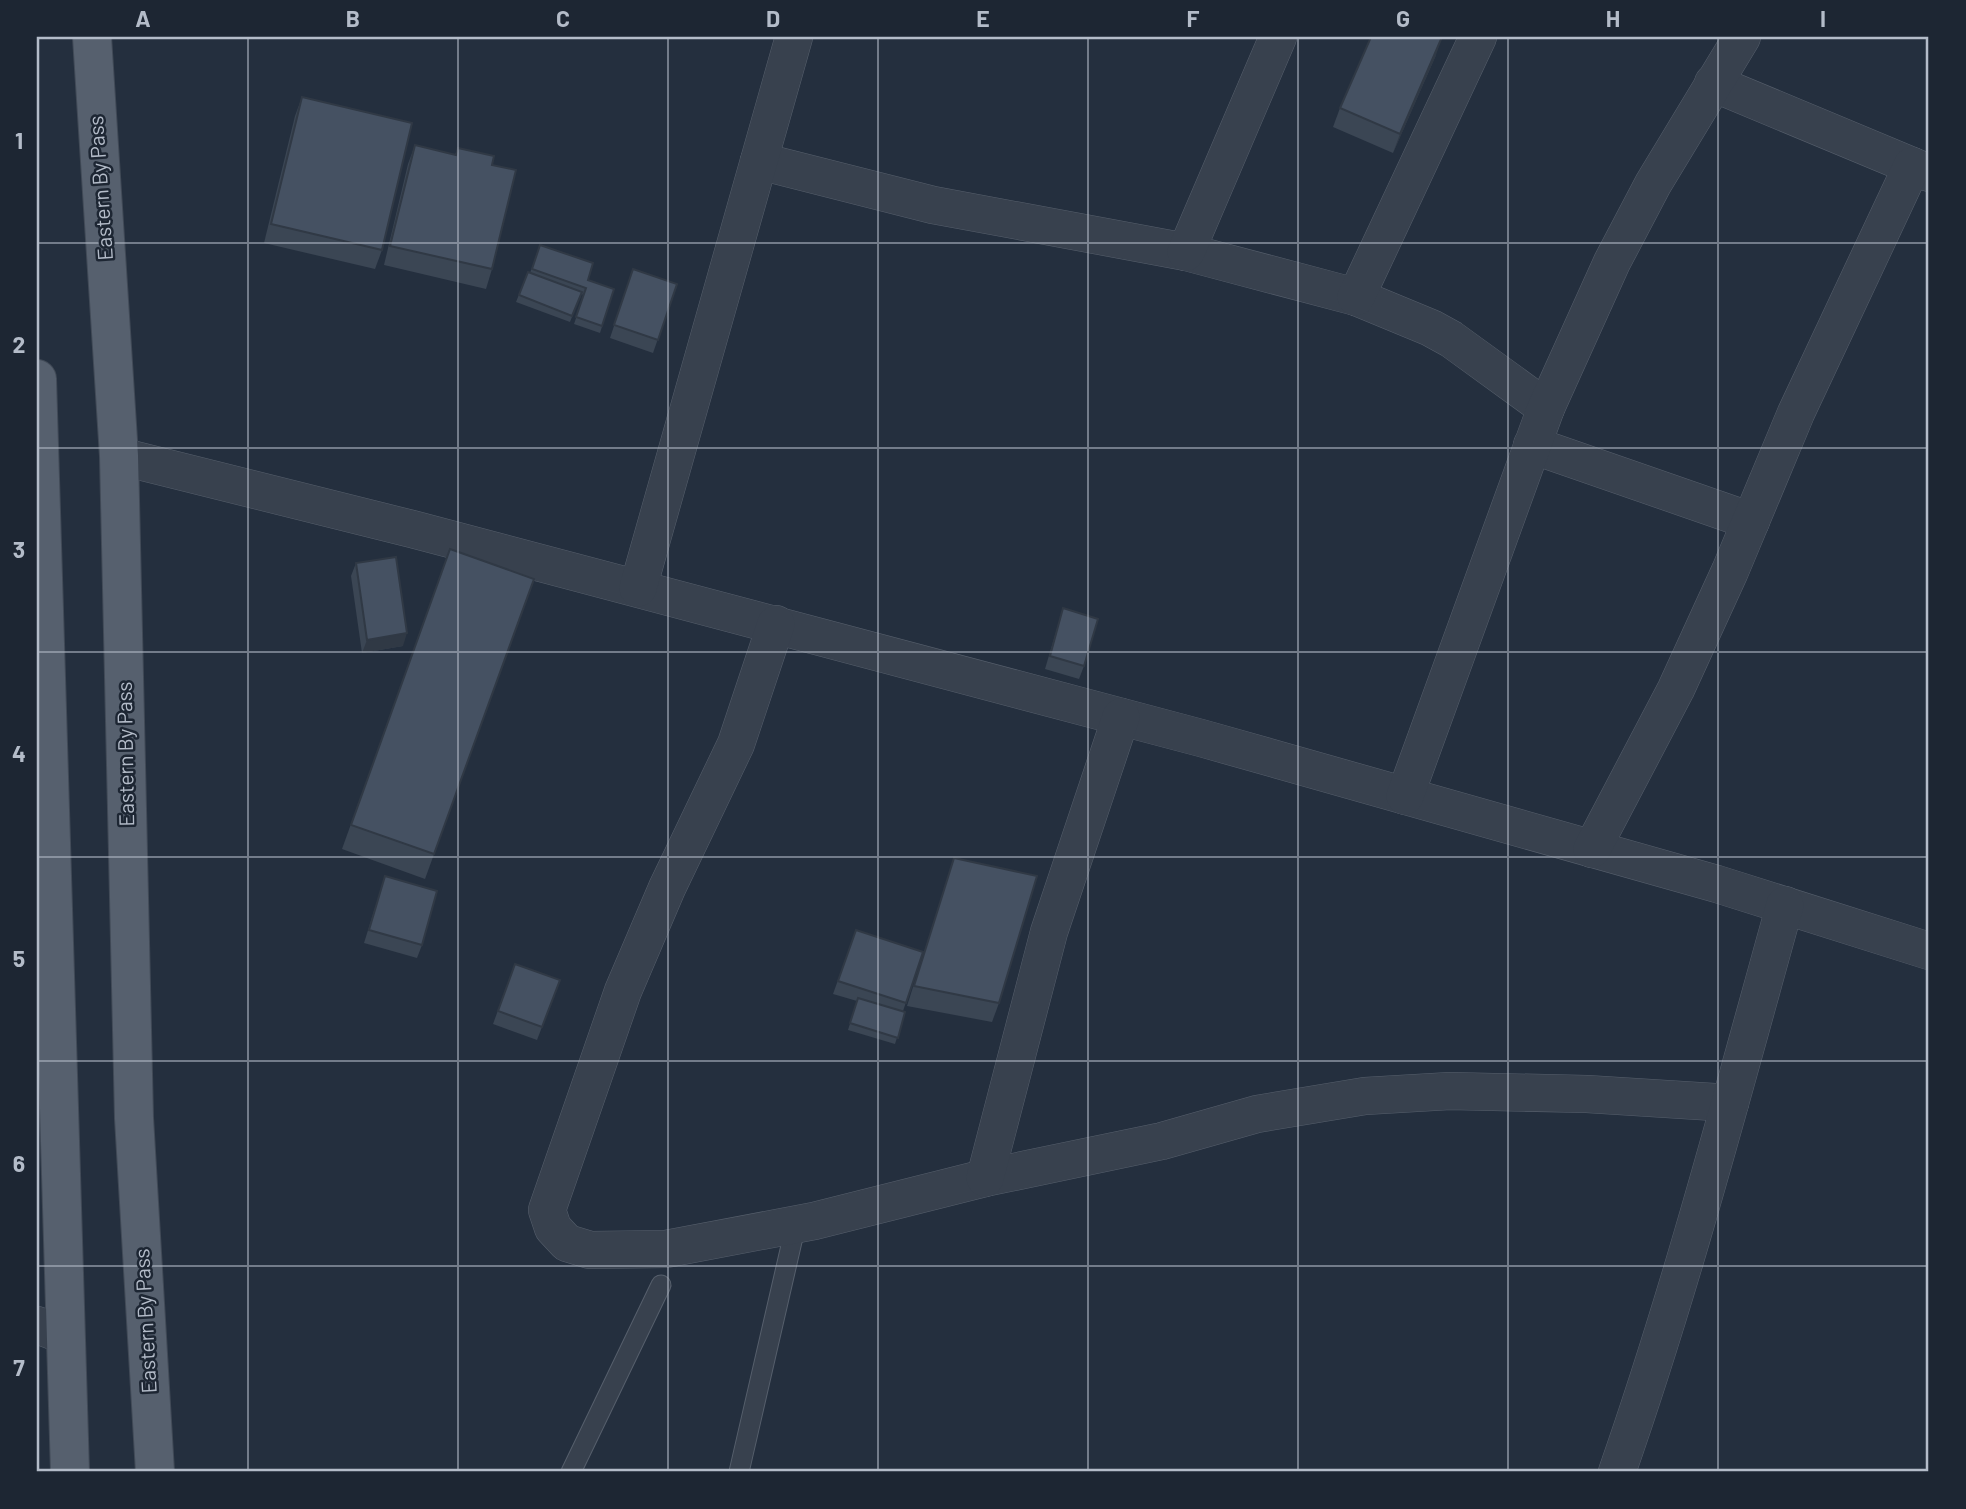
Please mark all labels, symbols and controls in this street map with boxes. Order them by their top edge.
text: A [135,4,151,32]
text: B [346,4,360,32]
text: C [556,4,570,32]
text: D [766,4,780,32]
text: E [976,4,990,32]
text: F [1187,4,1200,32]
text: G [1396,4,1410,32]
text: H [1606,4,1620,32]
text: I [1820,4,1826,32]
street label: Eastern By Pass [82,115,117,261]
text: 1 [15,126,23,154]
text: 2 [13,330,25,358]
text: 3 [13,535,25,563]
street label: Eastern By Pass [111,681,138,827]
text: 4 [12,739,26,767]
text: 5 [13,944,25,972]
text: 6 [13,1149,25,1177]
street label: Eastern By Pass [128,1248,161,1394]
text: 7 [13,1353,25,1381]

